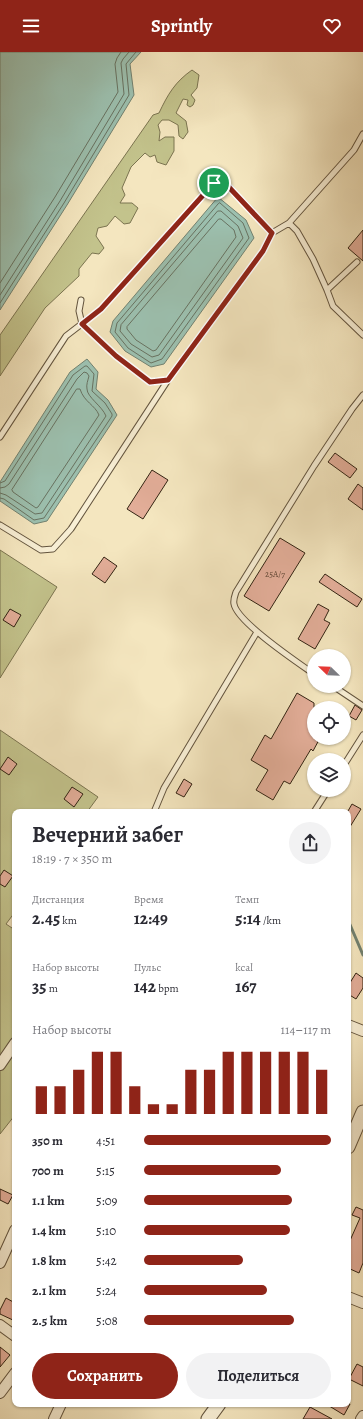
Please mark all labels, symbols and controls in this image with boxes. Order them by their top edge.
text: Sprintly [151,14,212,38]
icon: menu [20,15,42,37]
icon: heart [321,15,343,37]
pin [197,166,231,200]
icon: arrive [203,172,225,194]
house number: 25А/7 [265,568,285,580]
north arrow [307,649,351,693]
map controls [307,649,351,797]
button: locate [307,701,351,745]
button: layers [307,753,351,797]
text: Вечерний забег [32,820,183,850]
button: share [289,822,331,864]
text: 18:19 · 7 × 350 m [32,850,112,867]
text: Дистанция [32,892,84,907]
text: Время [134,892,164,907]
text: Темп [235,892,259,907]
text: 2.45 [32,907,60,930]
text: 12:49 [134,907,168,930]
text: 5:14 [235,907,261,930]
text: km [60,913,77,928]
text: /km [261,913,281,928]
text: Набор высоты [32,960,99,975]
text: Пульс [134,960,161,975]
text: kcal [235,960,253,975]
text: 35 [32,975,47,998]
text: 142 [134,975,156,998]
text: 167 [235,975,257,998]
text: m [47,981,58,996]
text: bpm [156,981,179,996]
text: Набор высоты [32,1021,112,1038]
text: 114–117 m [281,1021,331,1038]
text: 350 m [32,1132,63,1149]
text: 4:51 [96,1132,115,1149]
text: 700 m [32,1162,64,1179]
text: 5:15 [96,1162,115,1179]
text: 1.1 km [32,1192,65,1209]
text: 5:09 [96,1192,118,1209]
text: 1.4 km [32,1222,66,1239]
text: 5:10 [96,1222,116,1239]
text: 1.8 km [32,1252,66,1269]
text: 5:42 [96,1252,117,1269]
text: 2.1 km [32,1282,66,1299]
text: 5:24 [96,1282,117,1299]
text: 2.5 km [32,1312,67,1329]
text: 5:08 [96,1312,118,1329]
button: Сохранить [32,1353,178,1399]
button: Поделиться [186,1353,331,1399]

